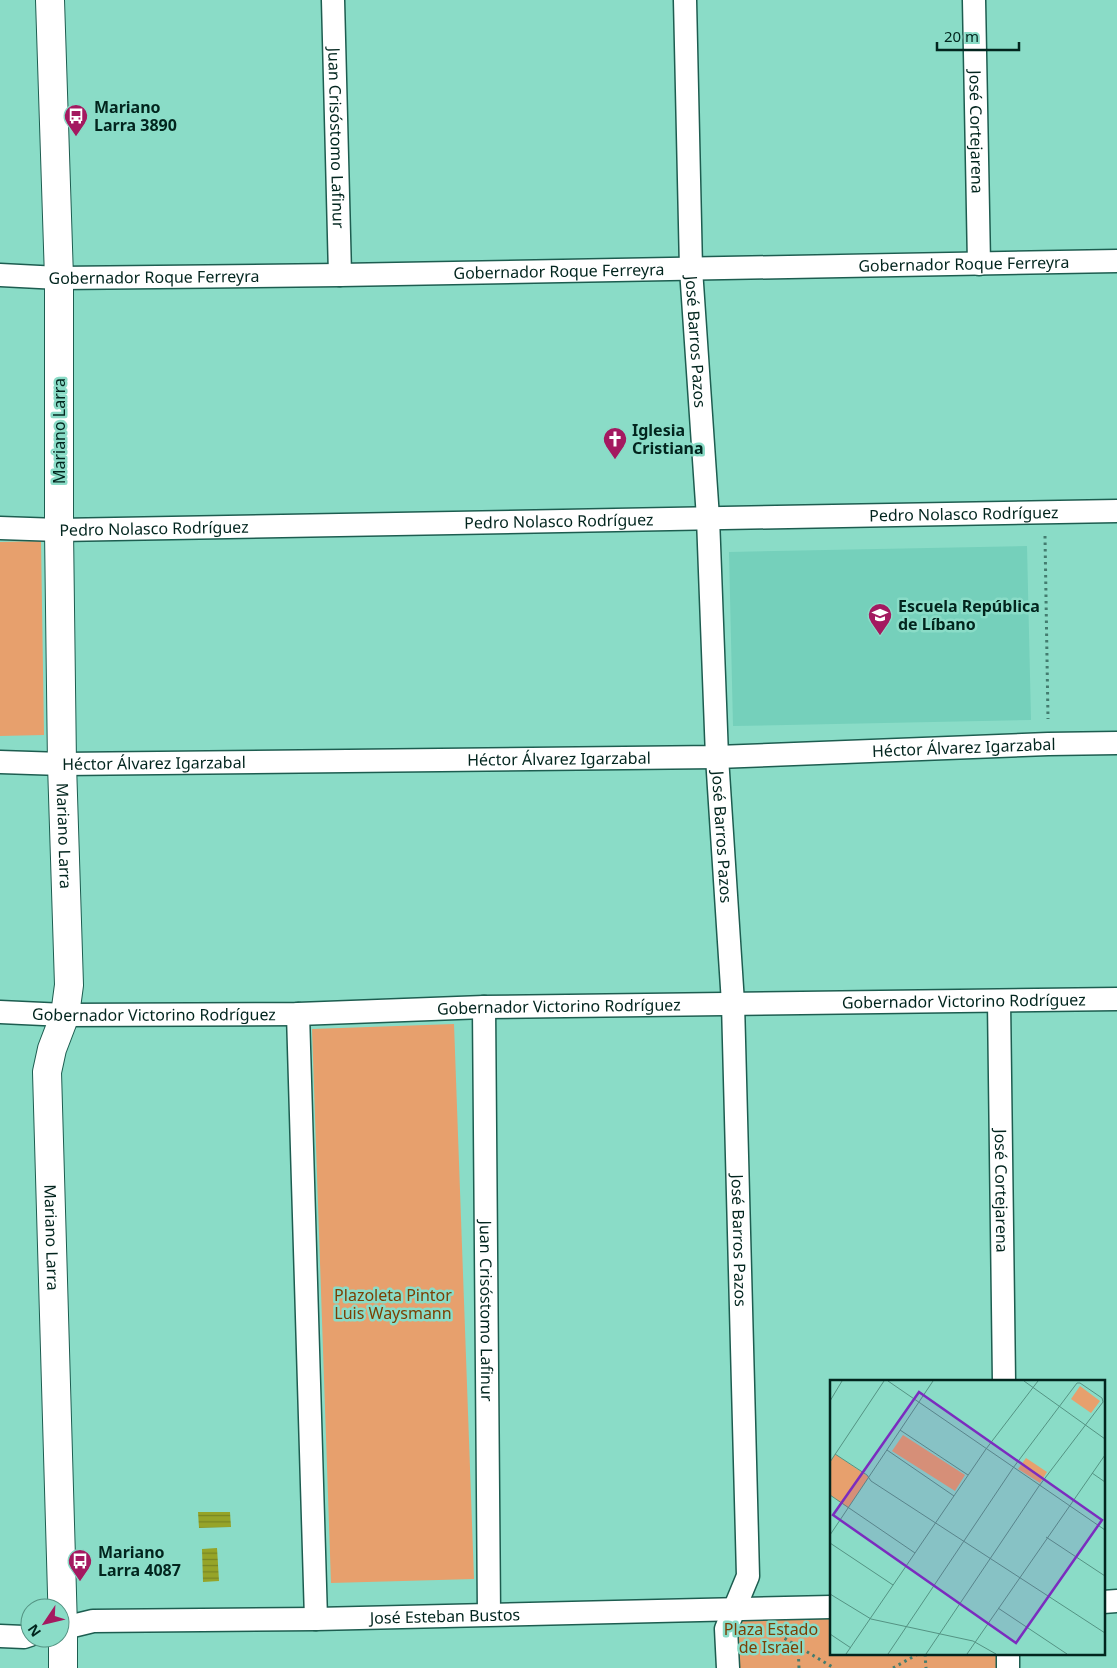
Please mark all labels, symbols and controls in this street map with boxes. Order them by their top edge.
scale bar [937,20,1020,52]
text: 20 m [944,26,979,46]
street label: Juan Crisóstomo Lafinur [323,45,350,229]
street label: José Cortejarena [964,68,989,194]
place label: Mariano Larra 3890 [94,96,177,136]
bus stop icon: Mariano Larra 3890 [63,103,89,137]
street label: Gobernador Roque Ferreyra [858,251,1069,277]
street label: Gobernador Roque Ferreyra [453,258,665,284]
street label: Gobernador Roque Ferreyra [48,265,260,289]
street label: José Barros Pazos [680,273,711,409]
street label: Mariano Larra [48,378,70,484]
place label: Iglesia Cristiana [632,419,704,459]
church icon: Iglesia Cristiana [602,426,628,460]
street label: Pedro Nolasco Rodríguez [869,501,1059,526]
street label: Pedro Nolasco Rodríguez [464,508,654,534]
street label: Pedro Nolasco Rodríguez [59,516,249,541]
place label: Escuela República de Líbano [898,595,1040,635]
school or university icon: Escuela República de Líbano [867,602,893,636]
street label: Héctor Álvarez Igarzabal [872,733,1056,762]
street label: Héctor Álvarez Igarzabal [467,747,651,771]
street label: Héctor Álvarez Igarzabal [62,751,246,775]
street label: José Barros Pazos [707,768,737,904]
street label: Mariano Larra [52,782,77,889]
street label: Gobernador Victorino Rodríguez [842,988,1086,1013]
street label: Gobernador Victorino Rodríguez [437,994,681,1020]
street label: Gobernador Victorino Rodríguez [32,1002,276,1026]
street label: José Cortejarena [990,1127,1013,1253]
street label: José Barros Pazos [726,1172,752,1307]
street label: Mariano Larra [39,1184,64,1291]
street label: Juan Crisóstomo Lafinur [475,1218,498,1402]
park label: Plazoleta Pintor Luis Waysmann [334,1284,452,1324]
inset map [830,1380,1104,1656]
place label: Mariano Larra 4087 [98,1541,181,1581]
bus stop icon: Mariano Larra 4087 [67,1548,93,1582]
north arrow [20,1598,70,1648]
street label: José Esteban Bustos [368,1603,520,1629]
park label: Plaza Estado de Israel [724,1618,818,1658]
text: N [23,1621,45,1641]

